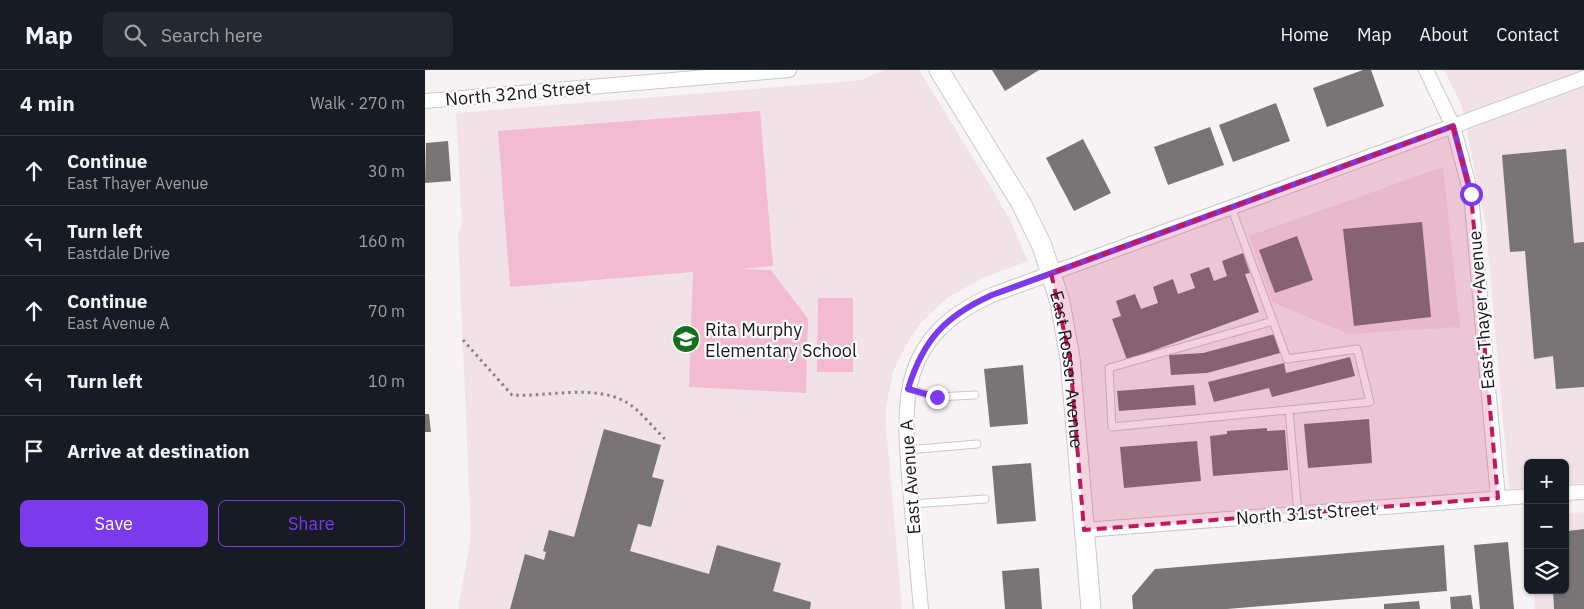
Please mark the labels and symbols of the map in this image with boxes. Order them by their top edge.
street label: North 32nd Street [444,75,592,111]
route start [1460,183,1483,206]
street label: East Thayer Avenue [1463,230,1499,390]
street label: East Rosser Avenue [1046,288,1089,449]
place label: Rita Murphy Elementary School [705,318,857,362]
school or university icon: Rita Murphy Elementary School [671,324,701,354]
route end [926,386,949,409]
street label: East Avenue A [894,418,925,535]
street label: North 31st Street [1235,497,1377,529]

